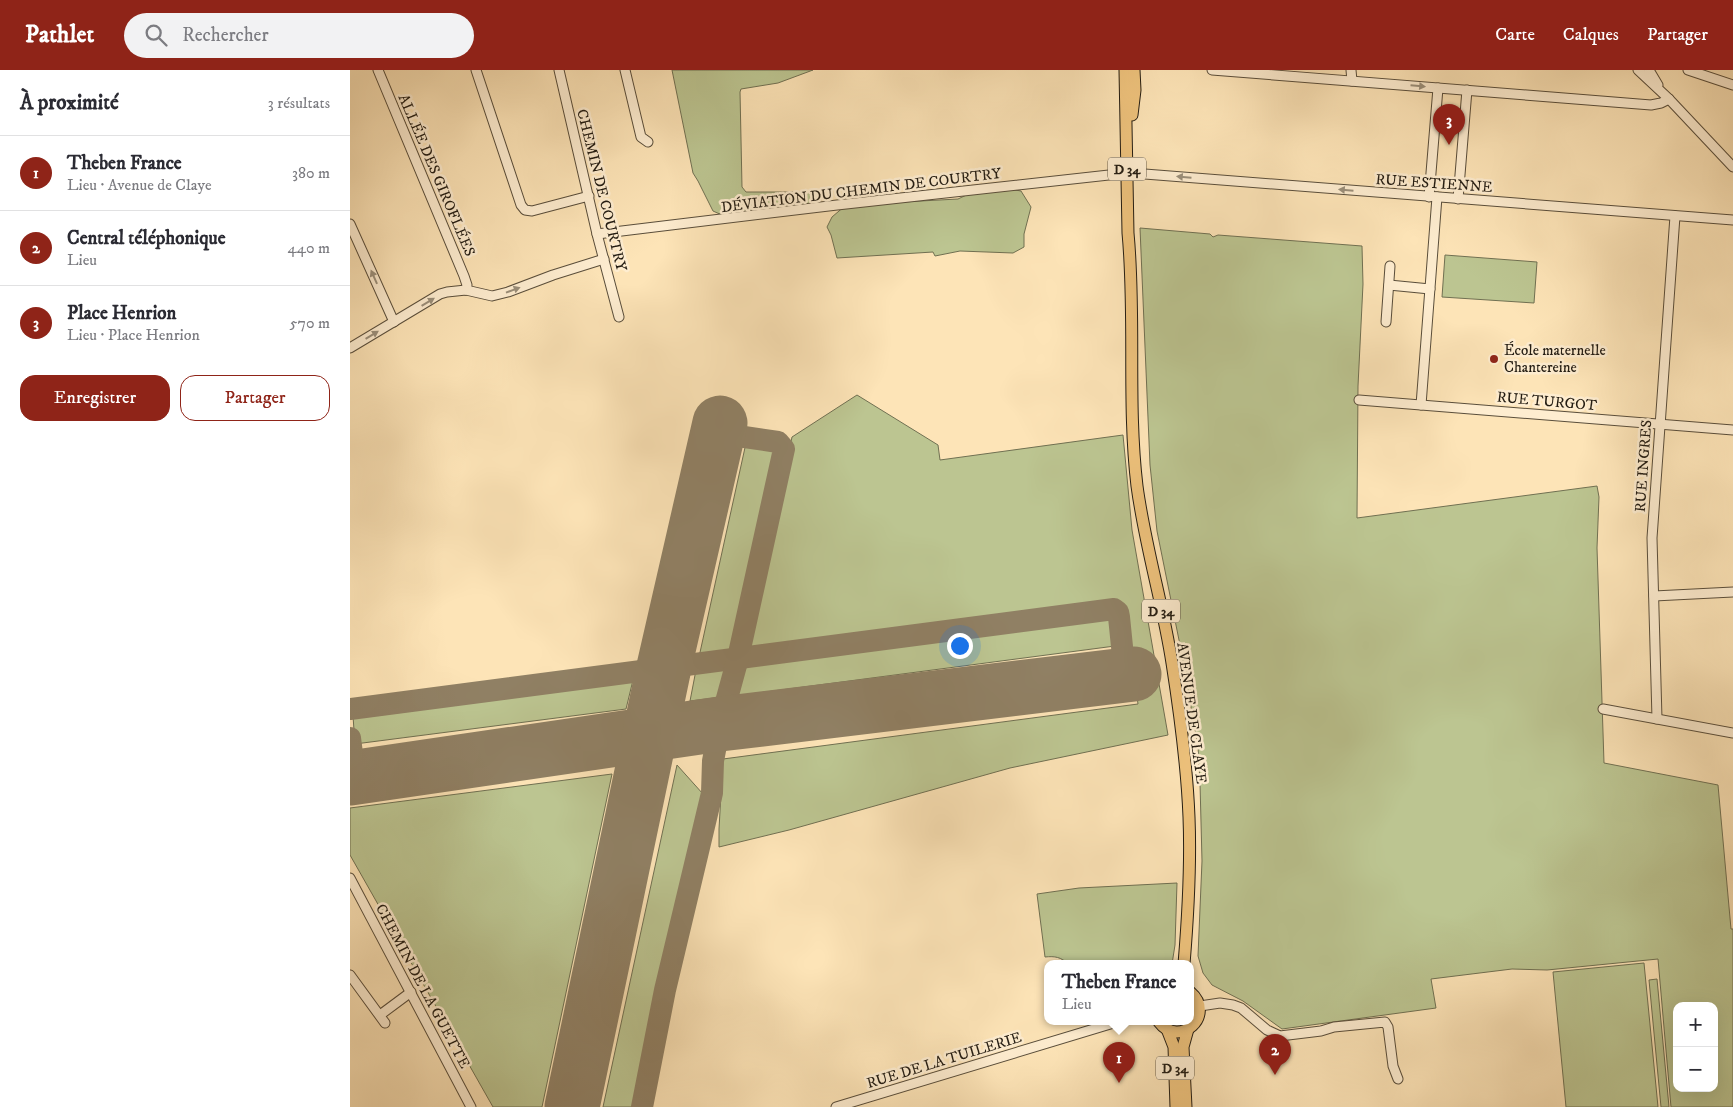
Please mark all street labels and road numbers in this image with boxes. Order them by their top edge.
street label: ALLÉE DES GIROFLÉES [394,91,479,259]
street label: CHEMIN DE COURTRY [572,107,631,274]
road number: D 34 [1108,158,1146,180]
street label: DÉVIATION DU CHEMIN DE COURTRY [720,164,1003,217]
street label: RUE ESTIENNE [1375,170,1493,197]
street label: RUE TURGOT [1496,388,1598,415]
street label: RUE INGRES [1631,419,1656,513]
road number: D 34 [1142,600,1180,622]
street label: AVENUE DE CLAYE [1172,641,1211,785]
street label: CHEMIN DE LA GUETTE [371,901,474,1072]
street label: RUE DE LA TUILERIE [864,1028,1024,1093]
road number: D 34 [1156,1056,1194,1080]

